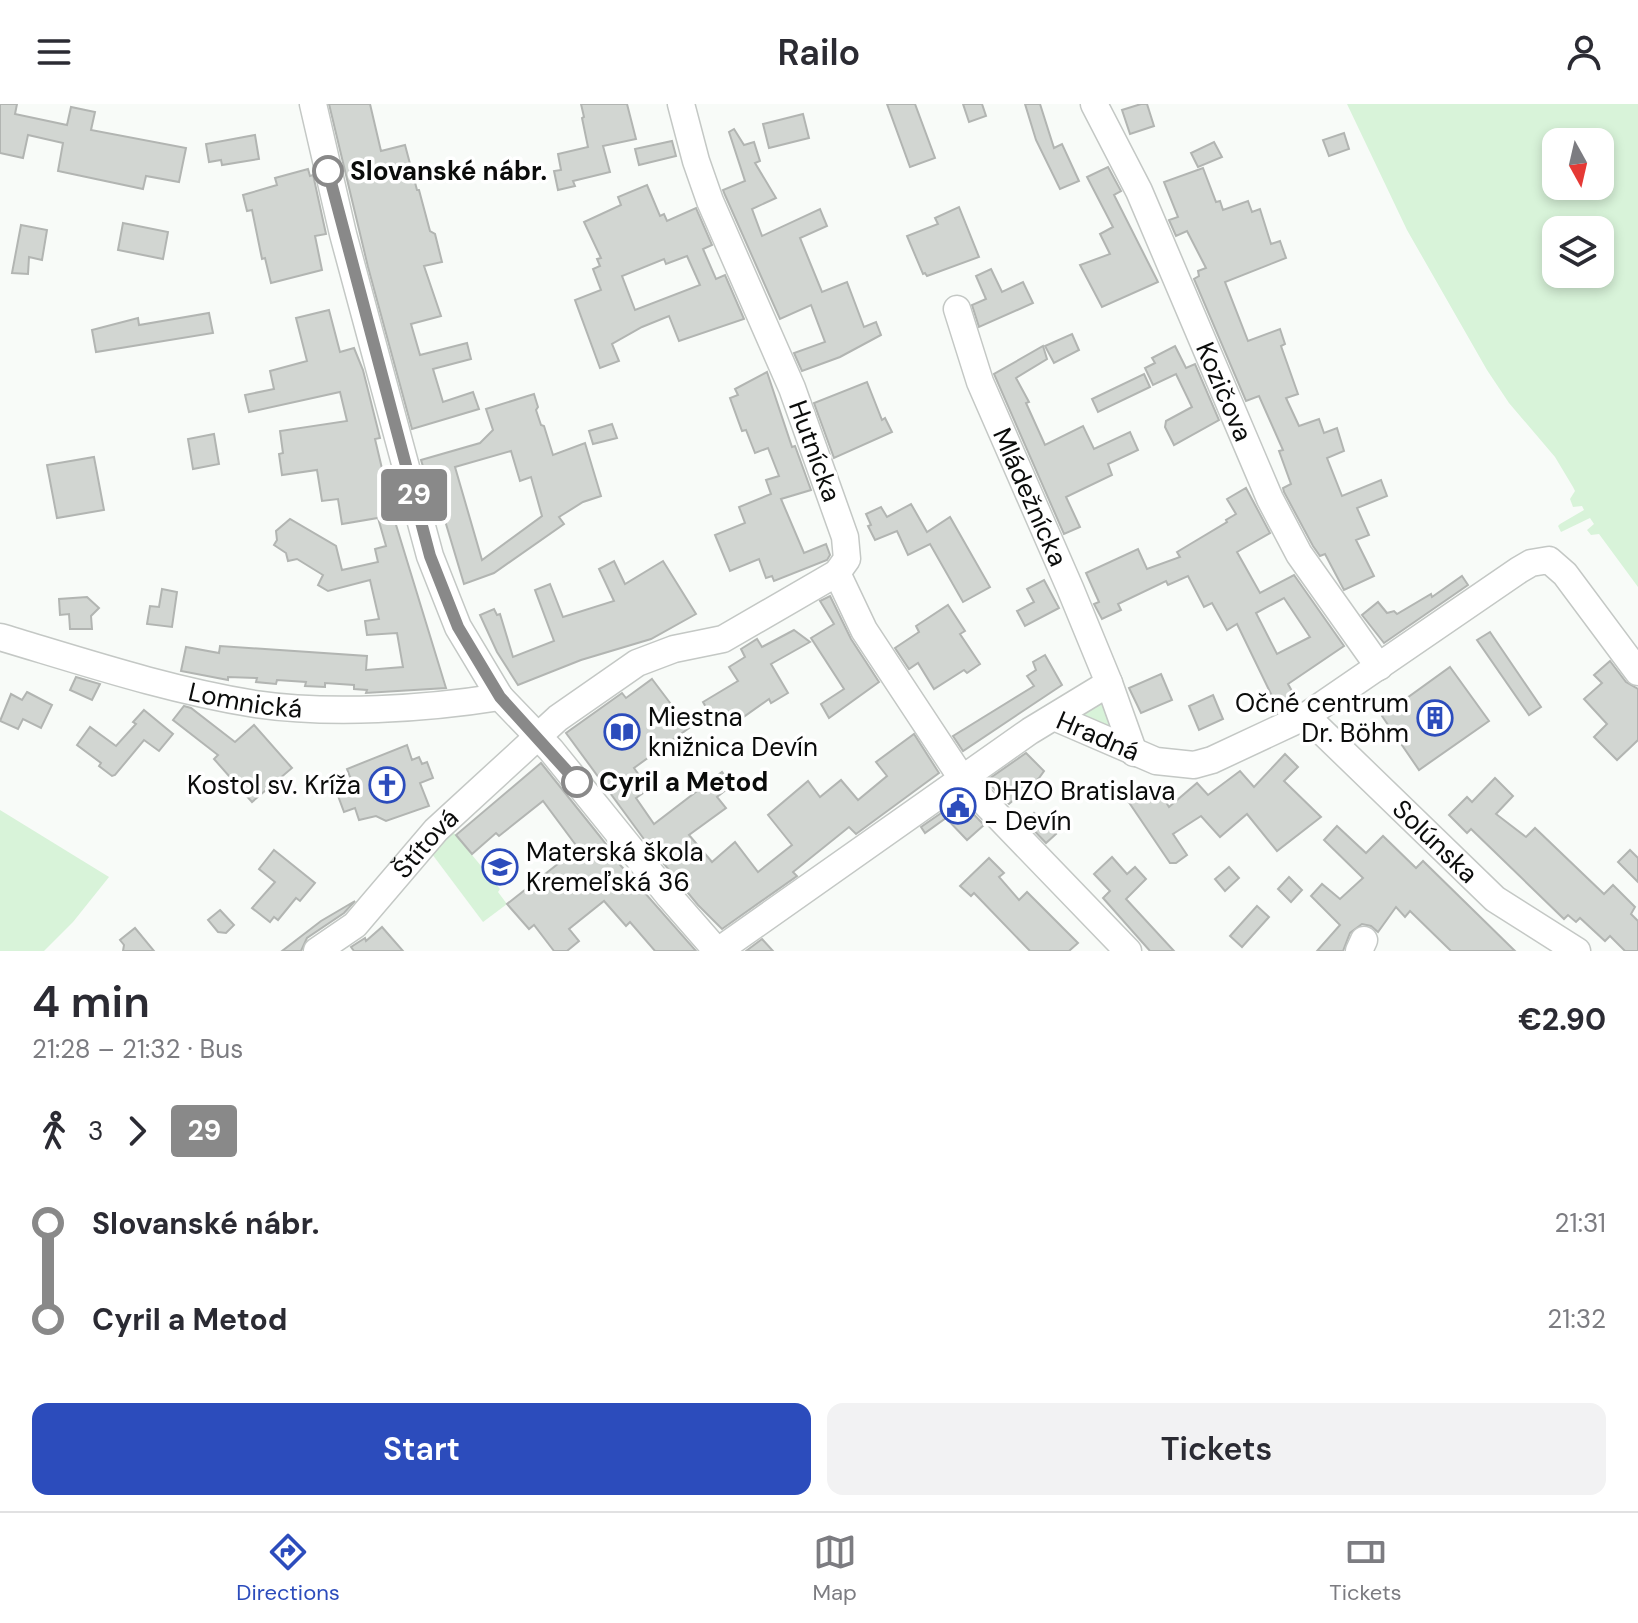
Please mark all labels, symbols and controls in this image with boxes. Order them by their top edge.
text: Railo [778,29,860,76]
icon: menu [32,30,76,74]
icon: person [1562,30,1606,74]
north arrow [1542,128,1614,200]
map controls [1542,128,1614,288]
place label: Slovanské nábr. [350,154,547,188]
marker: Slovanské nábr. [313,156,343,186]
button: layers [1542,216,1614,288]
street label: Kozičova [1188,337,1260,447]
street label: Hutnícka [781,396,849,506]
street label: Mládežnícka [985,423,1075,571]
line badge: 29 [378,469,450,521]
text: 29 [397,476,431,513]
street label: Lomnická [185,674,303,726]
place label: Očné centrum Dr. Böhm [1235,686,1409,750]
building icon: Očné centrum Dr. Böhm [1416,699,1454,737]
place label: Miestna knižnica Devín [648,700,818,764]
street label: Hradná [1051,703,1145,769]
library icon: Miestna knižnica Devín [603,713,641,751]
place label: Cyril a Metod [599,765,768,799]
church icon: Kostol sv. Kríža [368,766,406,804]
marker: Cyril a Metod [562,767,592,797]
place label: Kostol sv. Kríža [187,768,361,802]
place label: DHZO Bratislava - Devín [984,774,1175,838]
public building icon: DHZO Bratislava - Devín [939,787,977,825]
street label: Solúnska [1385,792,1485,890]
street label: Štítová [385,801,466,885]
place label: Materská škola Kremeľská 36 [526,835,704,899]
school or university icon: Materská škola Kremeľská 36 [481,848,519,886]
text: 4 min [32,973,150,1031]
text: €2.90 [1518,1000,1606,1039]
text: 21:28 – 21:32 · Bus [32,1032,243,1066]
icon: walk [32,1109,76,1153]
icon: forward [115,1109,159,1153]
text: 29 [187,1112,221,1149]
text: 3 [88,1114,103,1148]
text: Slovanské nábr. [92,1204,319,1243]
text: 21:31 [1555,1206,1606,1240]
text: Cyril a Metod [92,1300,287,1339]
text: 21:32 [1547,1302,1606,1336]
button: Start [32,1403,811,1495]
button: Tickets [827,1403,1606,1495]
tab: Directions [236,1530,340,1607]
tab: Map [812,1530,857,1607]
tab: Tickets [1329,1530,1402,1607]

